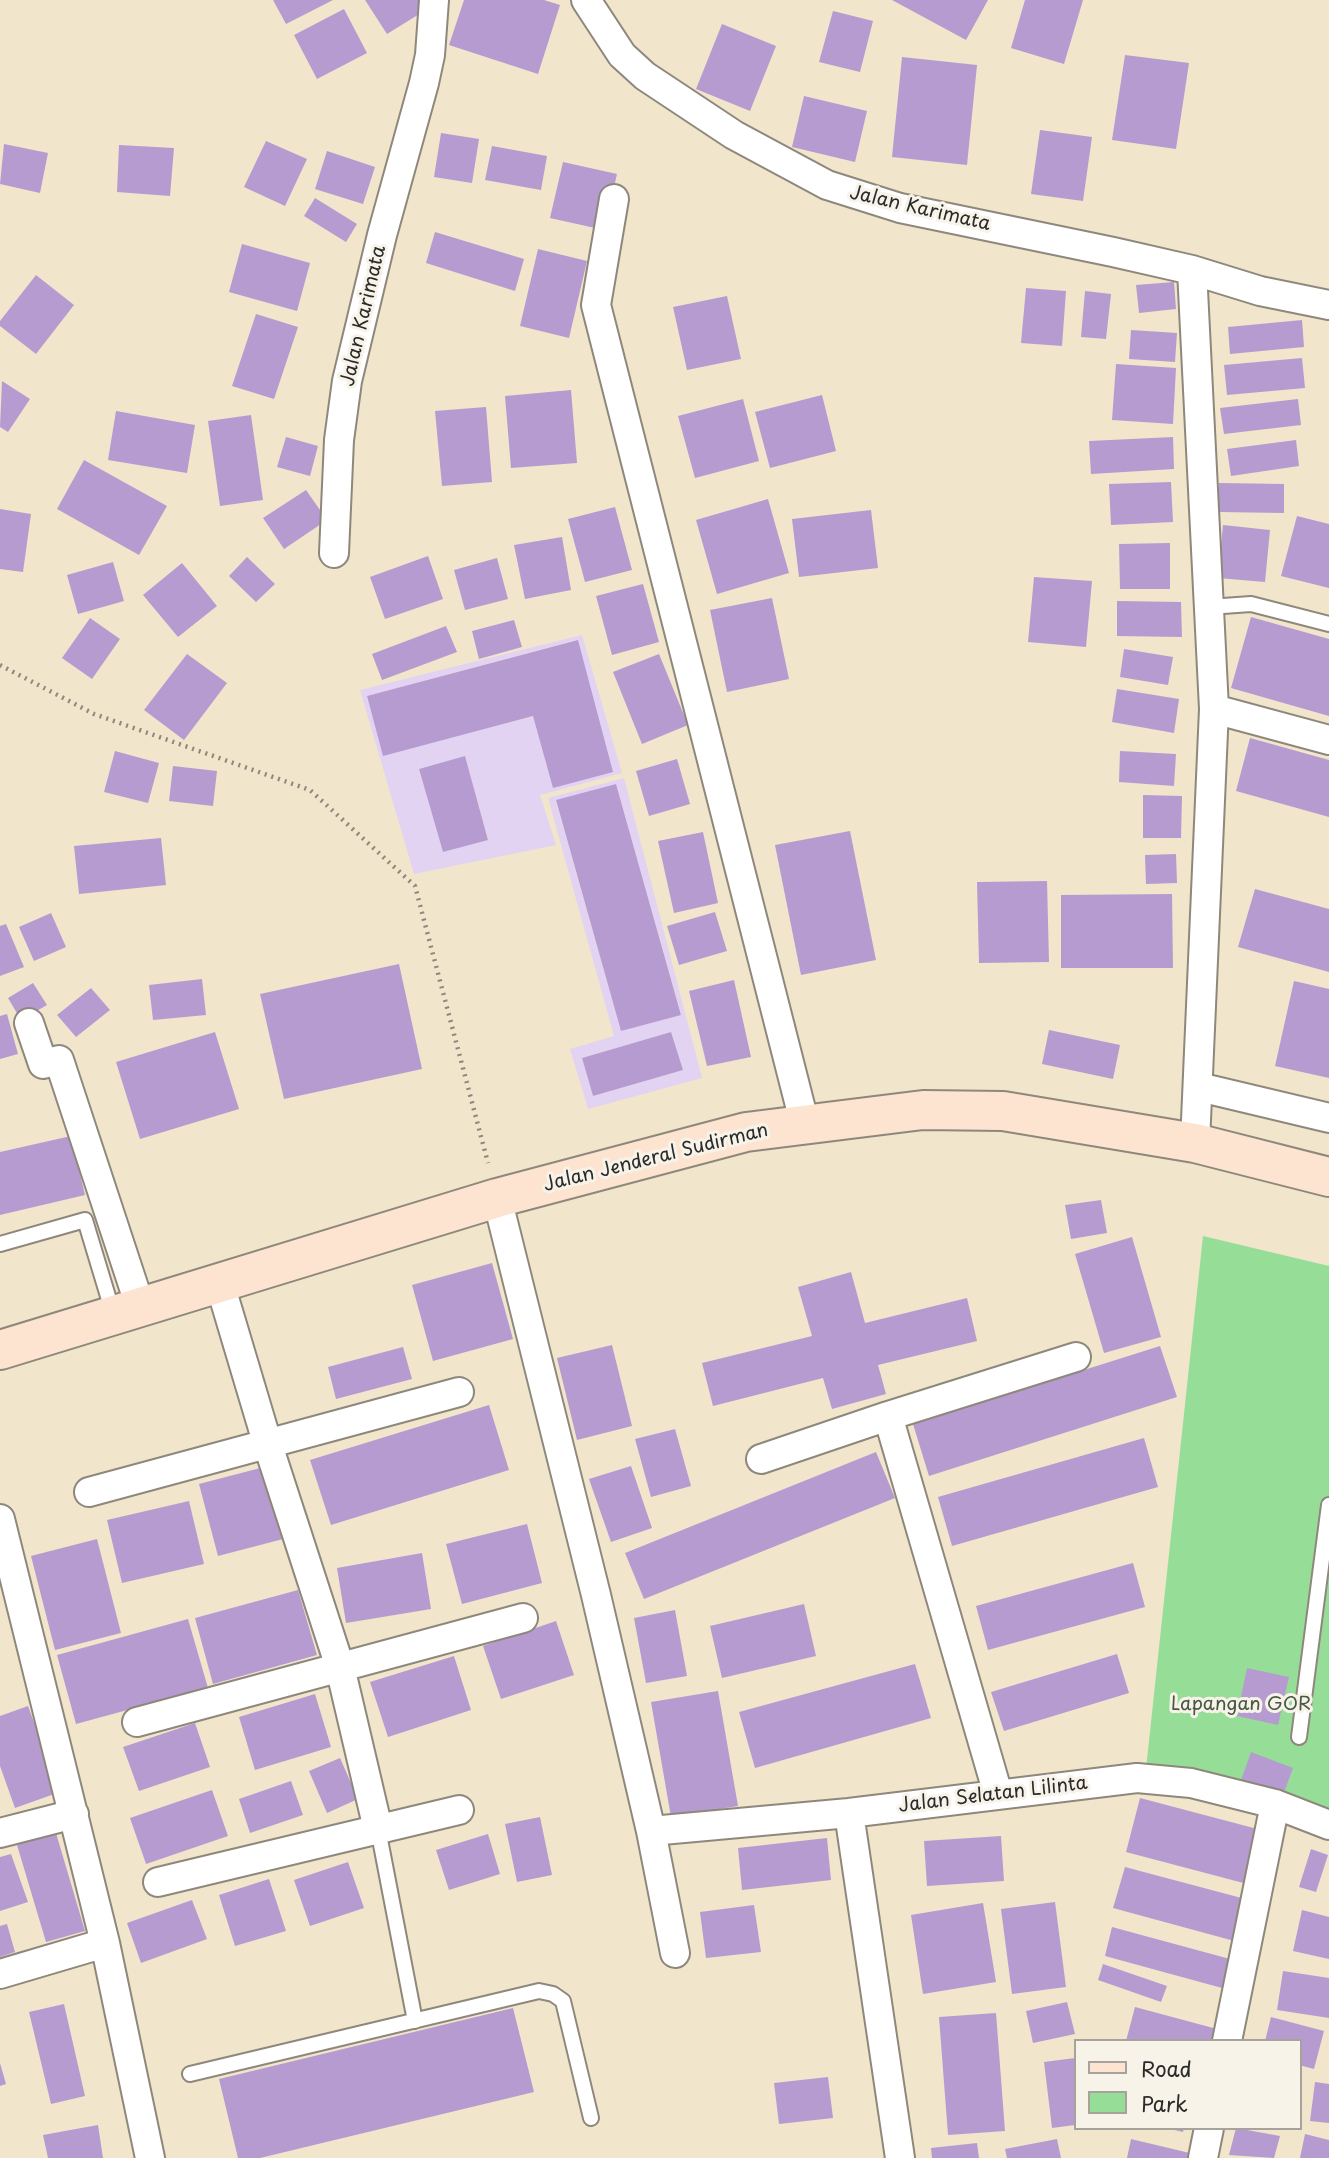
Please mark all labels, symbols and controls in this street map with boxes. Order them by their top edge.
street label: Jalan Karimata [847,182,993,236]
street label: Jalan Karimata [337,243,391,389]
street label: Jalan Jenderal Sudirman [541,1119,771,1197]
park label: Lapangan GOR [1171,1694,1311,1716]
street label: Jalan Selatan Lilinta [897,1772,1089,1818]
legend [1074,2039,1301,2130]
text: Road [1141,2052,1192,2084]
text: Park [1141,2087,1188,2119]

